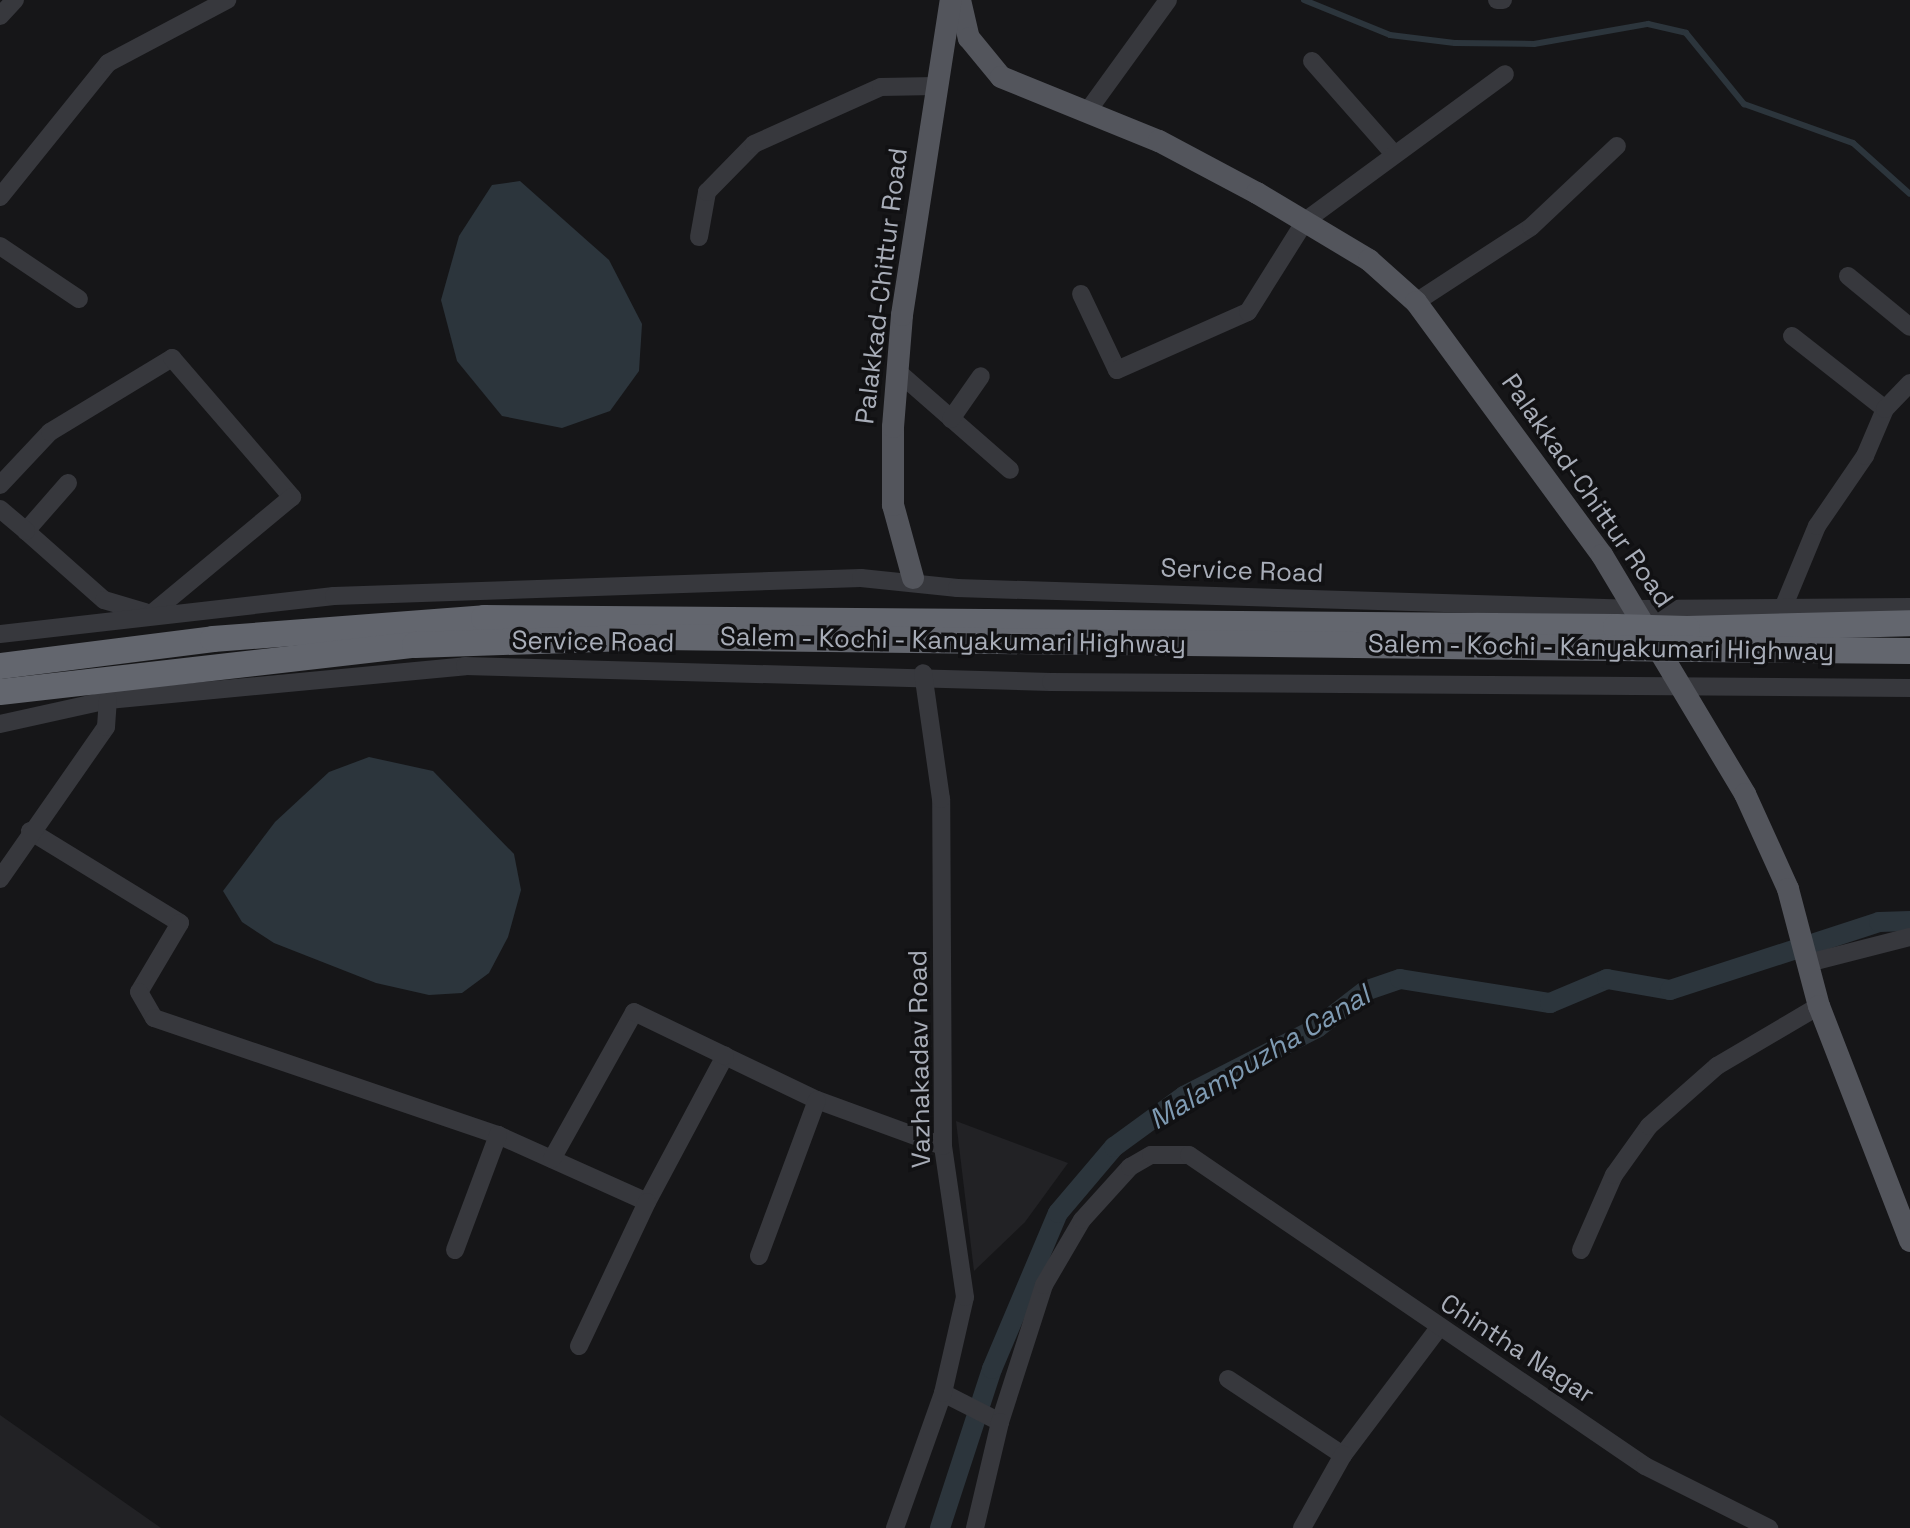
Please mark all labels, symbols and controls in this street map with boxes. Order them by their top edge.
street label: Palakkad-Chittur Road [850,146,914,426]
street label: Palakkad-Chittur Road [1494,368,1680,614]
street label: Service Road [1160,553,1324,589]
street label: Salem - Kochi - Kanyakumari Highway [718,621,1188,661]
street label: Service Road [511,625,675,659]
street label: Salem - Kochi - Kanyakumari Highway [1366,628,1836,668]
street label: Vazhakadav Road [902,950,938,1168]
water label: Malampuzha Canal [1142,978,1376,1136]
street label: Chintha Nagar [1434,1288,1600,1410]

